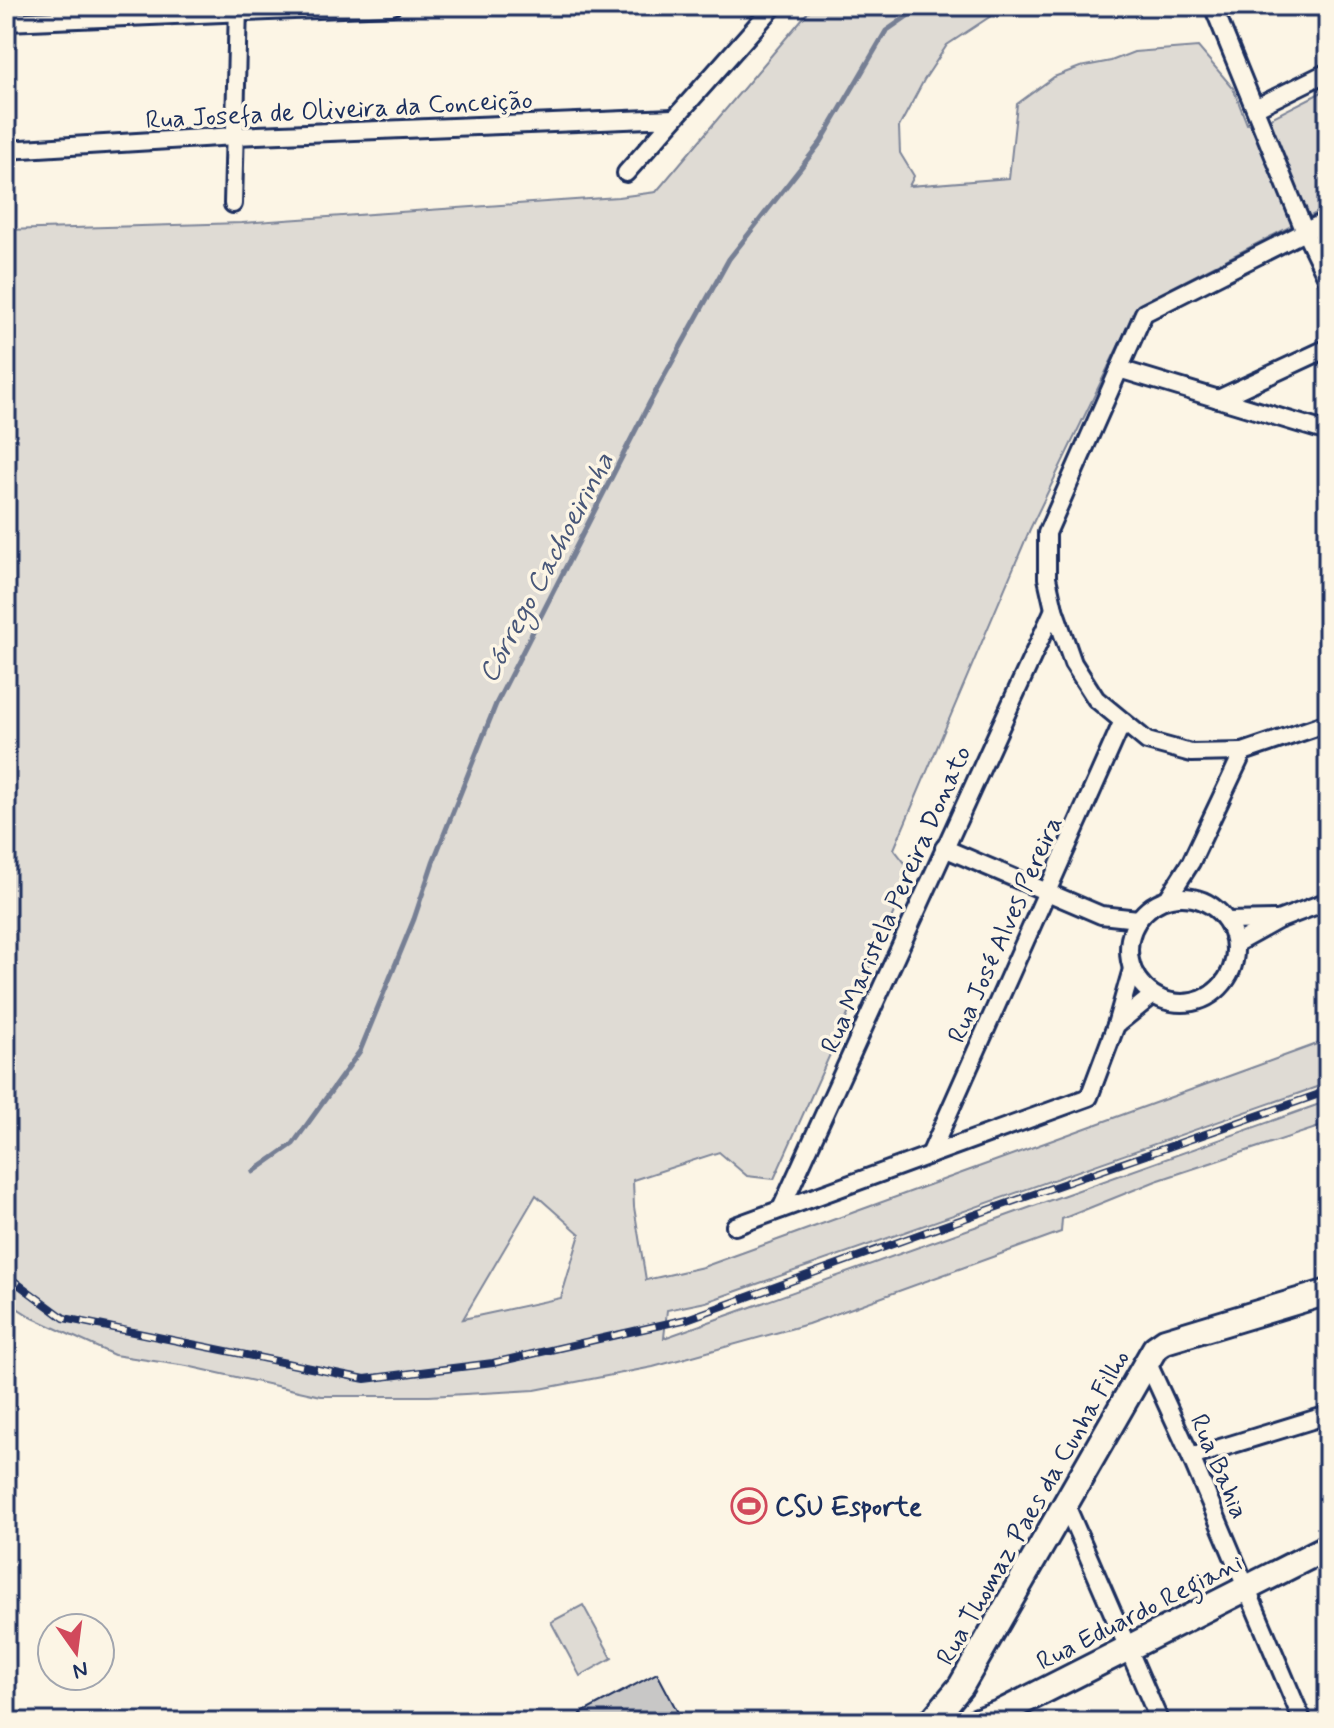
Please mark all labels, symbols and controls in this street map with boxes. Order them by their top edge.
street label: Rua Josefa de Oliveira da Conceição [145,84,533,138]
water label: Córrego Cachoeirinha [471,446,625,691]
street label: Rua Maristela Pereira Donato [814,741,980,1059]
street label: Rua José Alves Pereira [940,811,1071,1049]
street label: Rua Thomaz Paes da Cunha Filho [929,1344,1138,1672]
street label: Rua Bahia [1181,1409,1255,1524]
sports icon: CSU Esporte [730,1487,768,1525]
place label: CSU Esporte [775,1491,922,1525]
street label: Rua Eduardo Regiani [1031,1546,1250,1682]
north arrow [36,1612,116,1692]
text: N [70,1654,91,1685]

